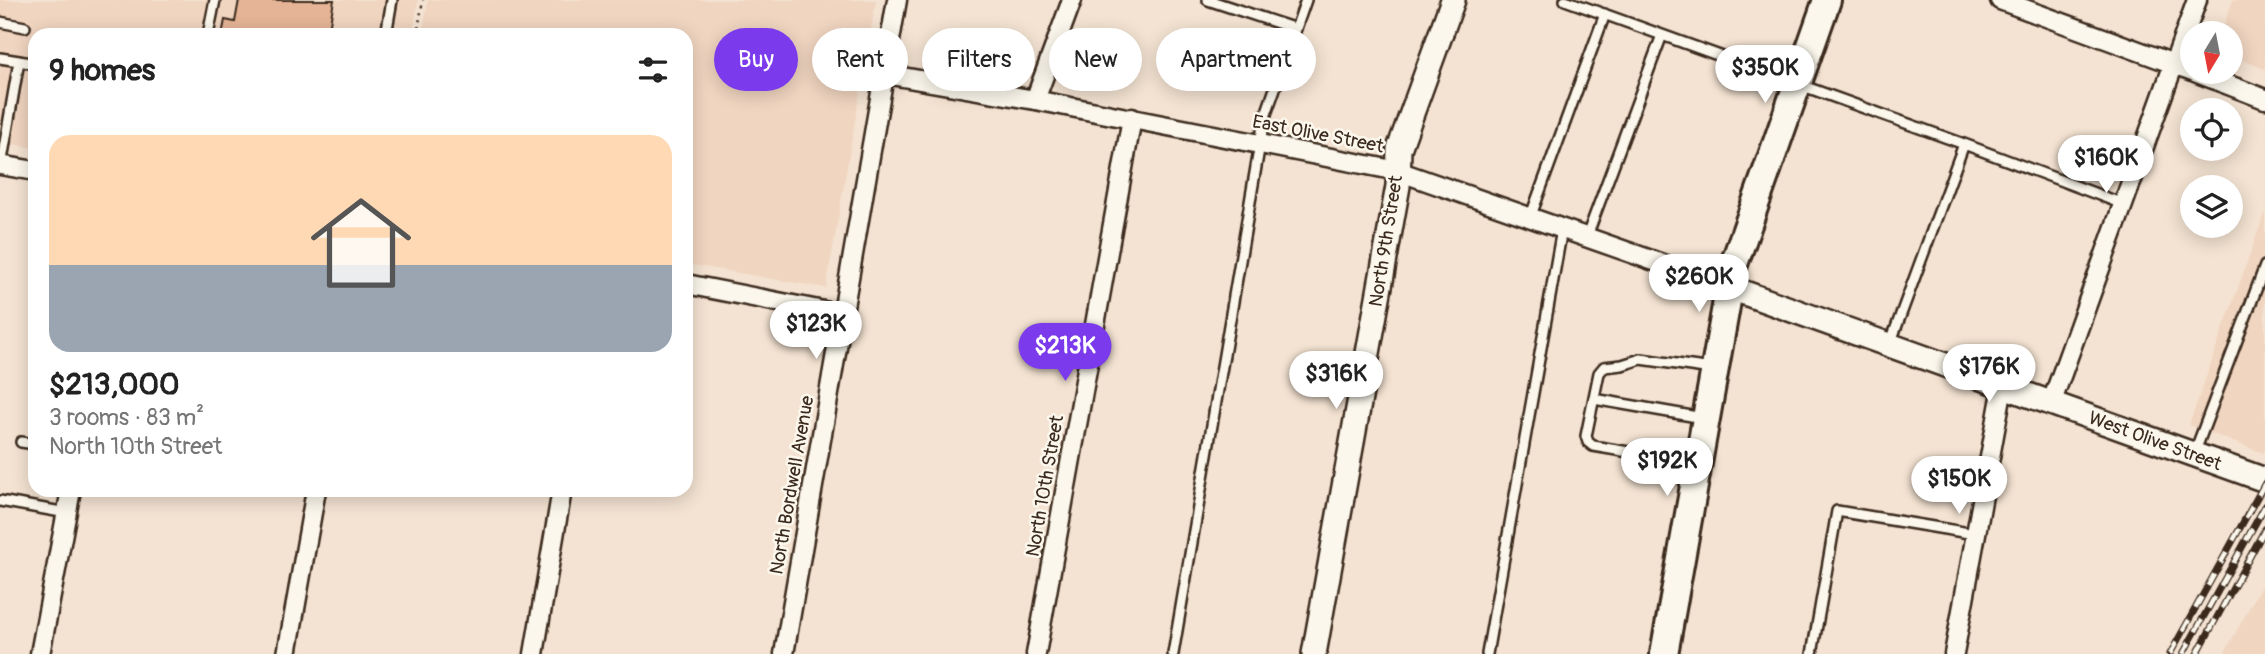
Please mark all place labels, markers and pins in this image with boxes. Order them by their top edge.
pin: $350K [1716,46,1814,105]
pin: $160K [2057,136,2155,195]
pin: $260K [1650,254,1748,314]
pin: $123K [767,302,865,361]
pin: $213K [1016,324,1114,383]
pin: $176K [1940,344,2038,404]
pin: $316K [1287,352,1385,411]
pin: $192K [1618,438,1716,498]
pin: $150K [1910,456,2008,516]

